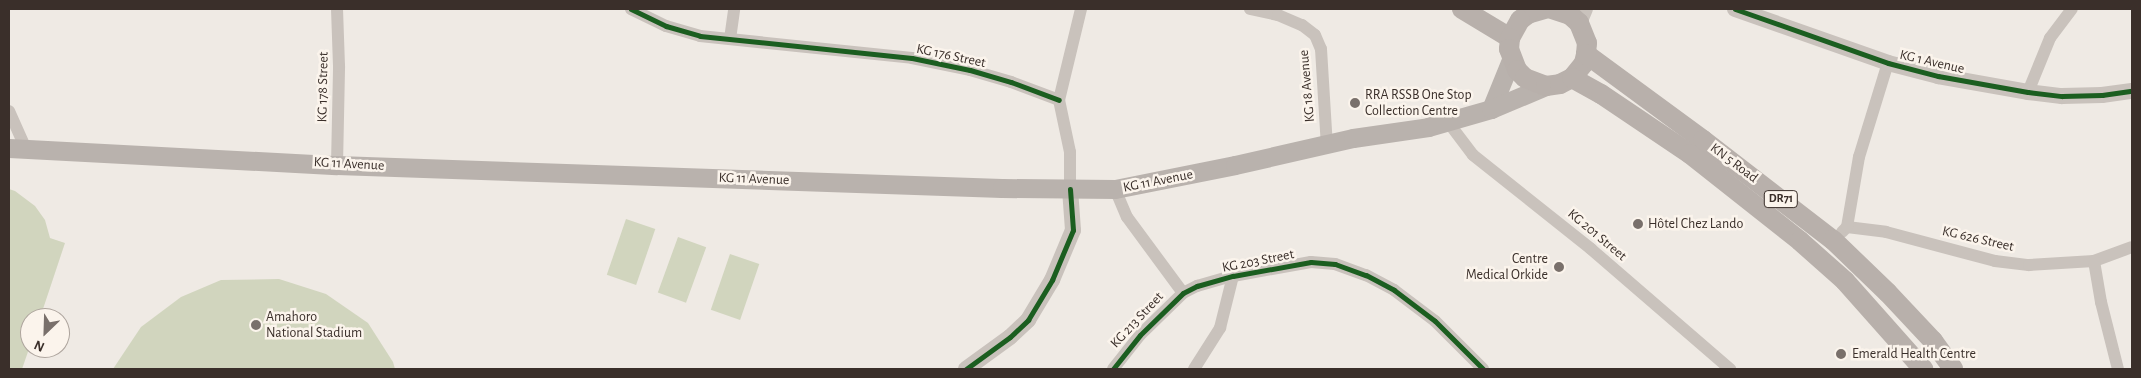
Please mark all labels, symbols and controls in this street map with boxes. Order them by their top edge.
street label: KG 176 Street [915,40,987,72]
street label: KG 1 Avenue [1898,46,1966,78]
street label: KG 18 Avenue [1295,49,1319,123]
street label: KG 178 Street [314,52,332,122]
place label: RRA RSSB One Stop Collection Centre [1365,87,1472,120]
marker: RRA RSSB One Stop Collection Centre [1349,97,1361,109]
street label: KN 5 Road [1707,140,1761,186]
street label: KG 11 Avenue [313,154,385,174]
street label: KG 11 Avenue [1122,166,1194,196]
street label: KG 11 Avenue [718,169,790,189]
road number: DR71 [1764,190,1798,208]
street label: KG 201 Street [1564,205,1630,265]
place label: Hôtel Chez Lando [1648,216,1743,232]
marker: Hôtel Chez Lando [1632,218,1644,230]
street label: KG 626 Street [1941,223,2015,255]
street label: KG 203 Street [1221,246,1295,276]
place label: Centre Medical Orkide [1466,251,1548,284]
marker: Centre Medical Orkide [1552,260,1566,274]
street label: KG 213 Street [1107,289,1167,351]
north arrow [20,308,70,358]
place label: Amahoro National Stadium [266,309,362,342]
marker: Amahoro National Stadium [250,319,262,331]
text: N [32,337,47,354]
place label: Emerald Health Centre [1852,346,1976,362]
marker: Emerald Health Centre [1834,347,1848,361]

